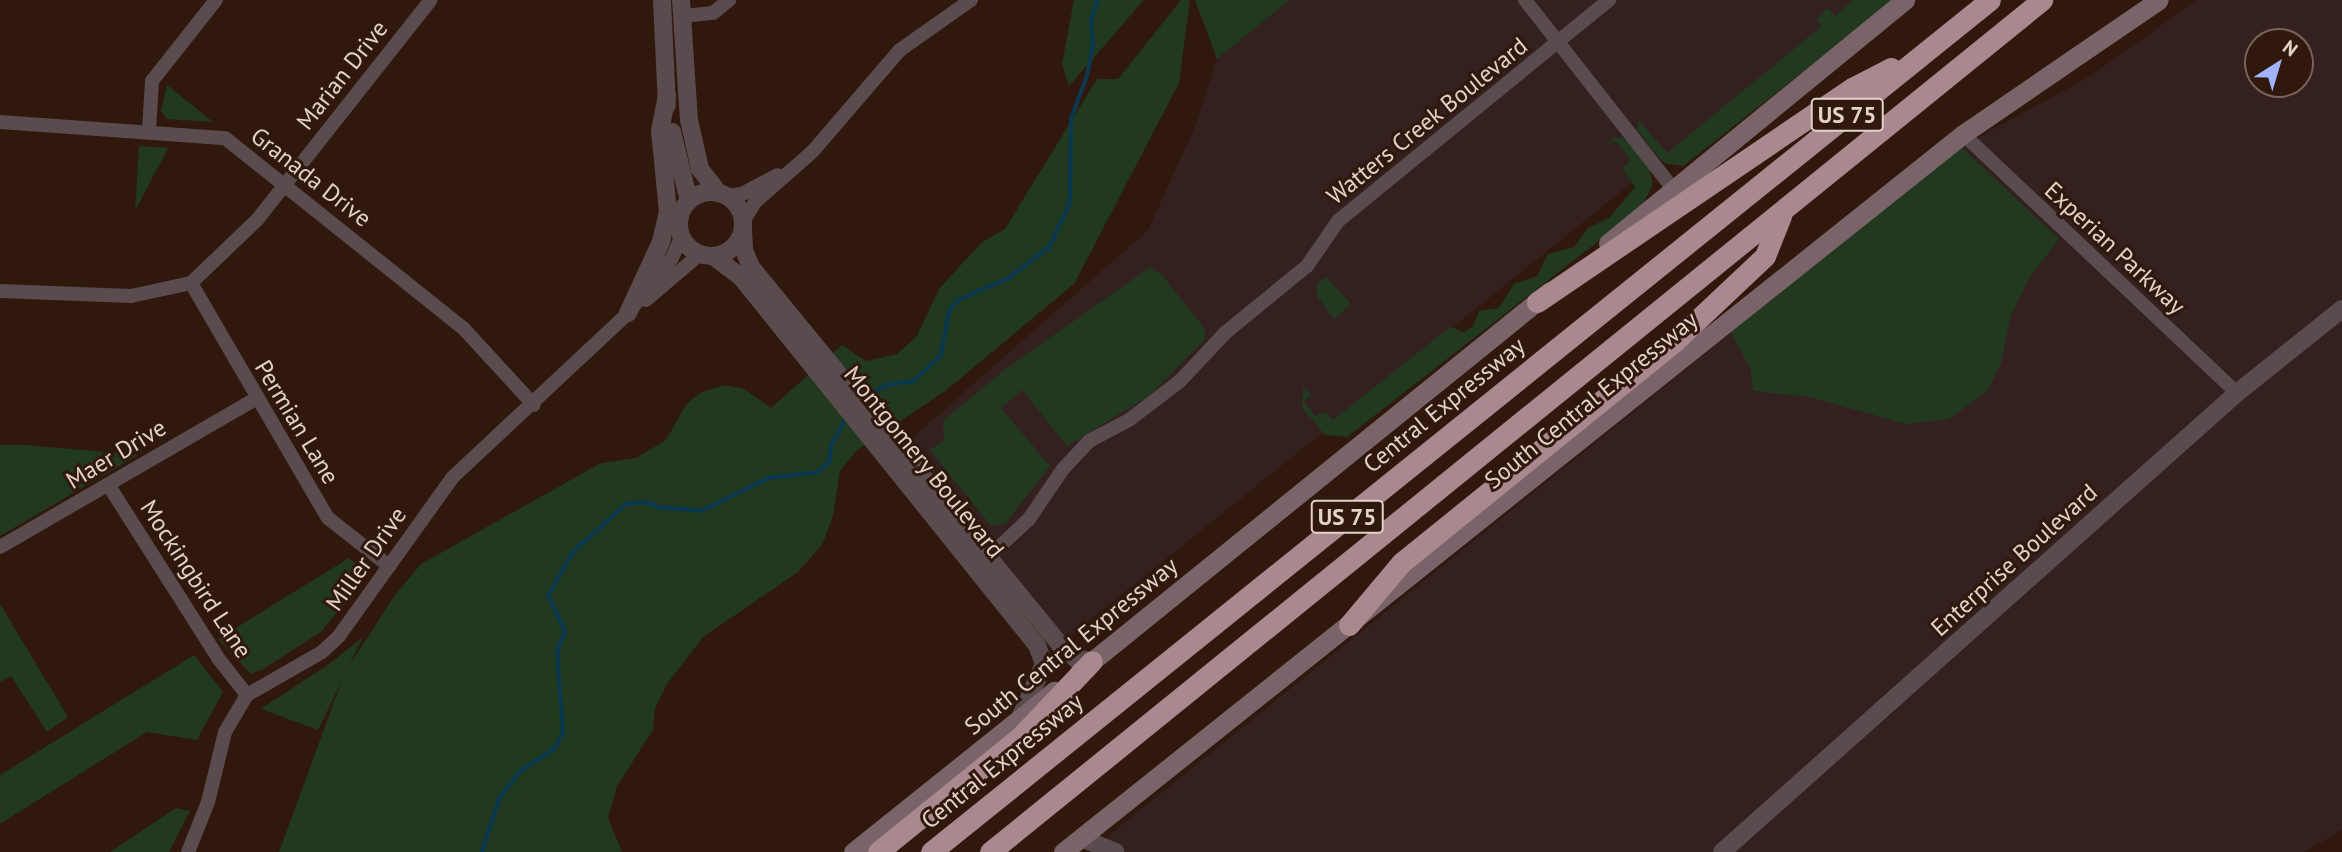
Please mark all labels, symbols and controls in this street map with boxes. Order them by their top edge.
street label: Marian Drive [290,15,394,135]
north arrow [2244,28,2314,98]
street label: Watters Creek Boulevard [1321,31,1533,211]
text: N [2278,34,2303,61]
road number: US 75 [1810,96,1884,134]
street label: Granada Drive [245,121,377,233]
street label: Experian Parkway [2039,176,2191,320]
street label: South Central Expressway [1479,305,1703,495]
street label: Central Expressway [1357,331,1531,479]
street label: Permian Lane [249,355,345,489]
street label: Montgomery Boulevard [838,360,1010,564]
street label: Maer Drive [61,413,171,495]
street label: Enterprise Boulevard [1925,478,2103,642]
street label: Mockingbird Lane [134,495,258,663]
road number: US 75 [1310,498,1384,537]
street label: Miller Drive [320,502,412,616]
street label: South Central Expressway [959,551,1183,741]
street label: Central Expressway [915,687,1089,835]

